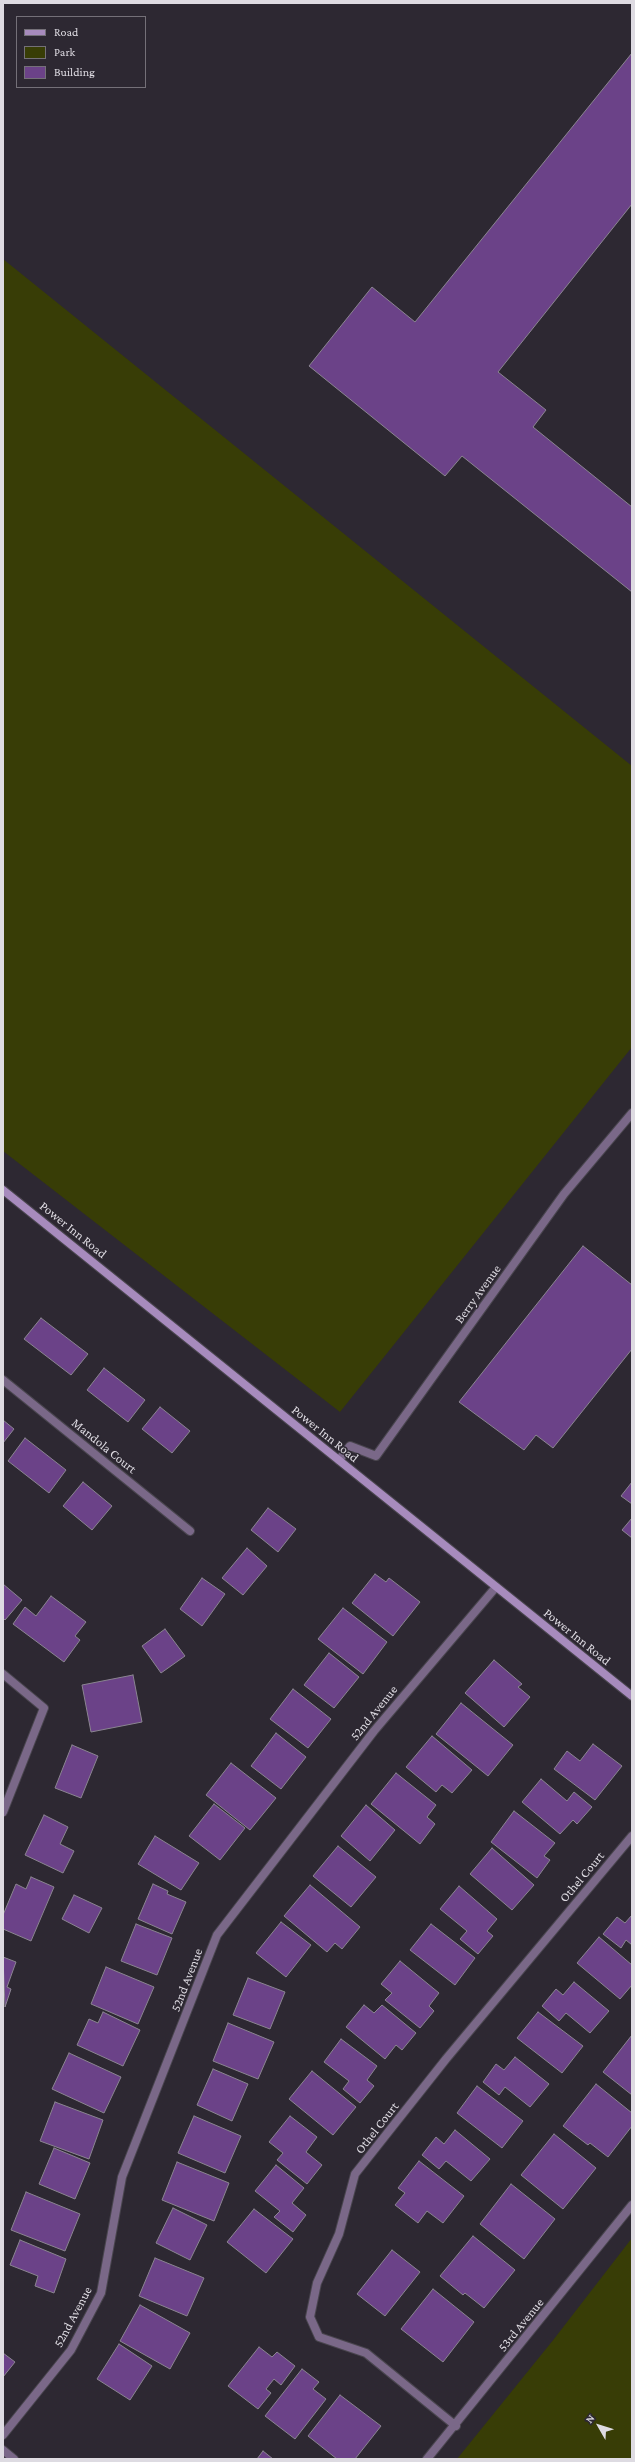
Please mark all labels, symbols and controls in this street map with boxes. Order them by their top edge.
legend [16,16,146,88]
text: Road [54,25,78,39]
text: Park [54,45,75,59]
text: Building [54,65,95,79]
street label: Power Inn Road [36,1198,110,1262]
street label: Berry Avenue [451,1262,505,1326]
street label: Power Inn Road [288,1402,362,1466]
street label: Mandola Court [68,1415,140,1477]
street label: Power Inn Road [540,1605,614,1669]
street label: 52nd Avenue [347,1682,401,1744]
street label: Othel Court [556,1848,608,1906]
street label: 52nd Avenue [168,1946,206,2014]
street label: Othel Court [352,2099,402,2157]
street label: 52nd Avenue [50,2284,96,2350]
street label: 53rd Avenue [495,2295,547,2355]
north arrow [579,2406,619,2446]
text: N [583,2412,597,2425]

